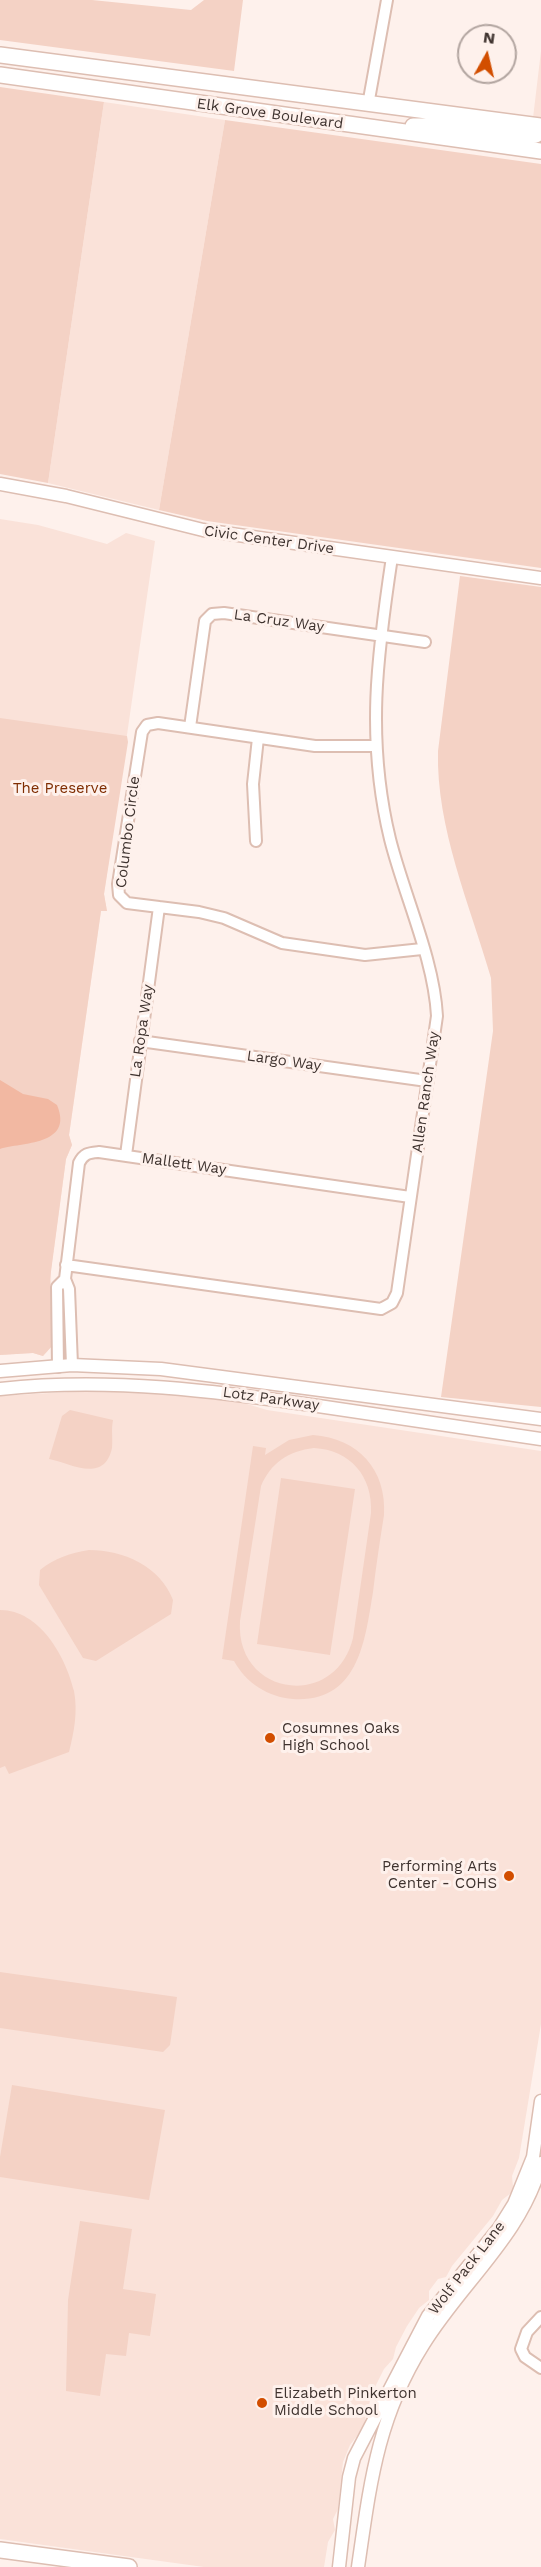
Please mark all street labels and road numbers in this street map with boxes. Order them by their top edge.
street label: Elk Grove Boulevard [196,95,344,133]
street label: Civic Center Drive [203,522,335,558]
street label: La Cruz Way [233,606,325,636]
street label: Columbo Circle [112,775,144,889]
street label: La Ropa Way [127,983,157,1079]
street label: Allen Ranch Way [409,1030,443,1154]
street label: Largo Way [246,1047,322,1075]
street label: Mallett Way [141,1149,227,1179]
street label: Lotz Parkway [221,1383,321,1415]
street label: Wolf Pack Lane [425,2218,509,2318]

